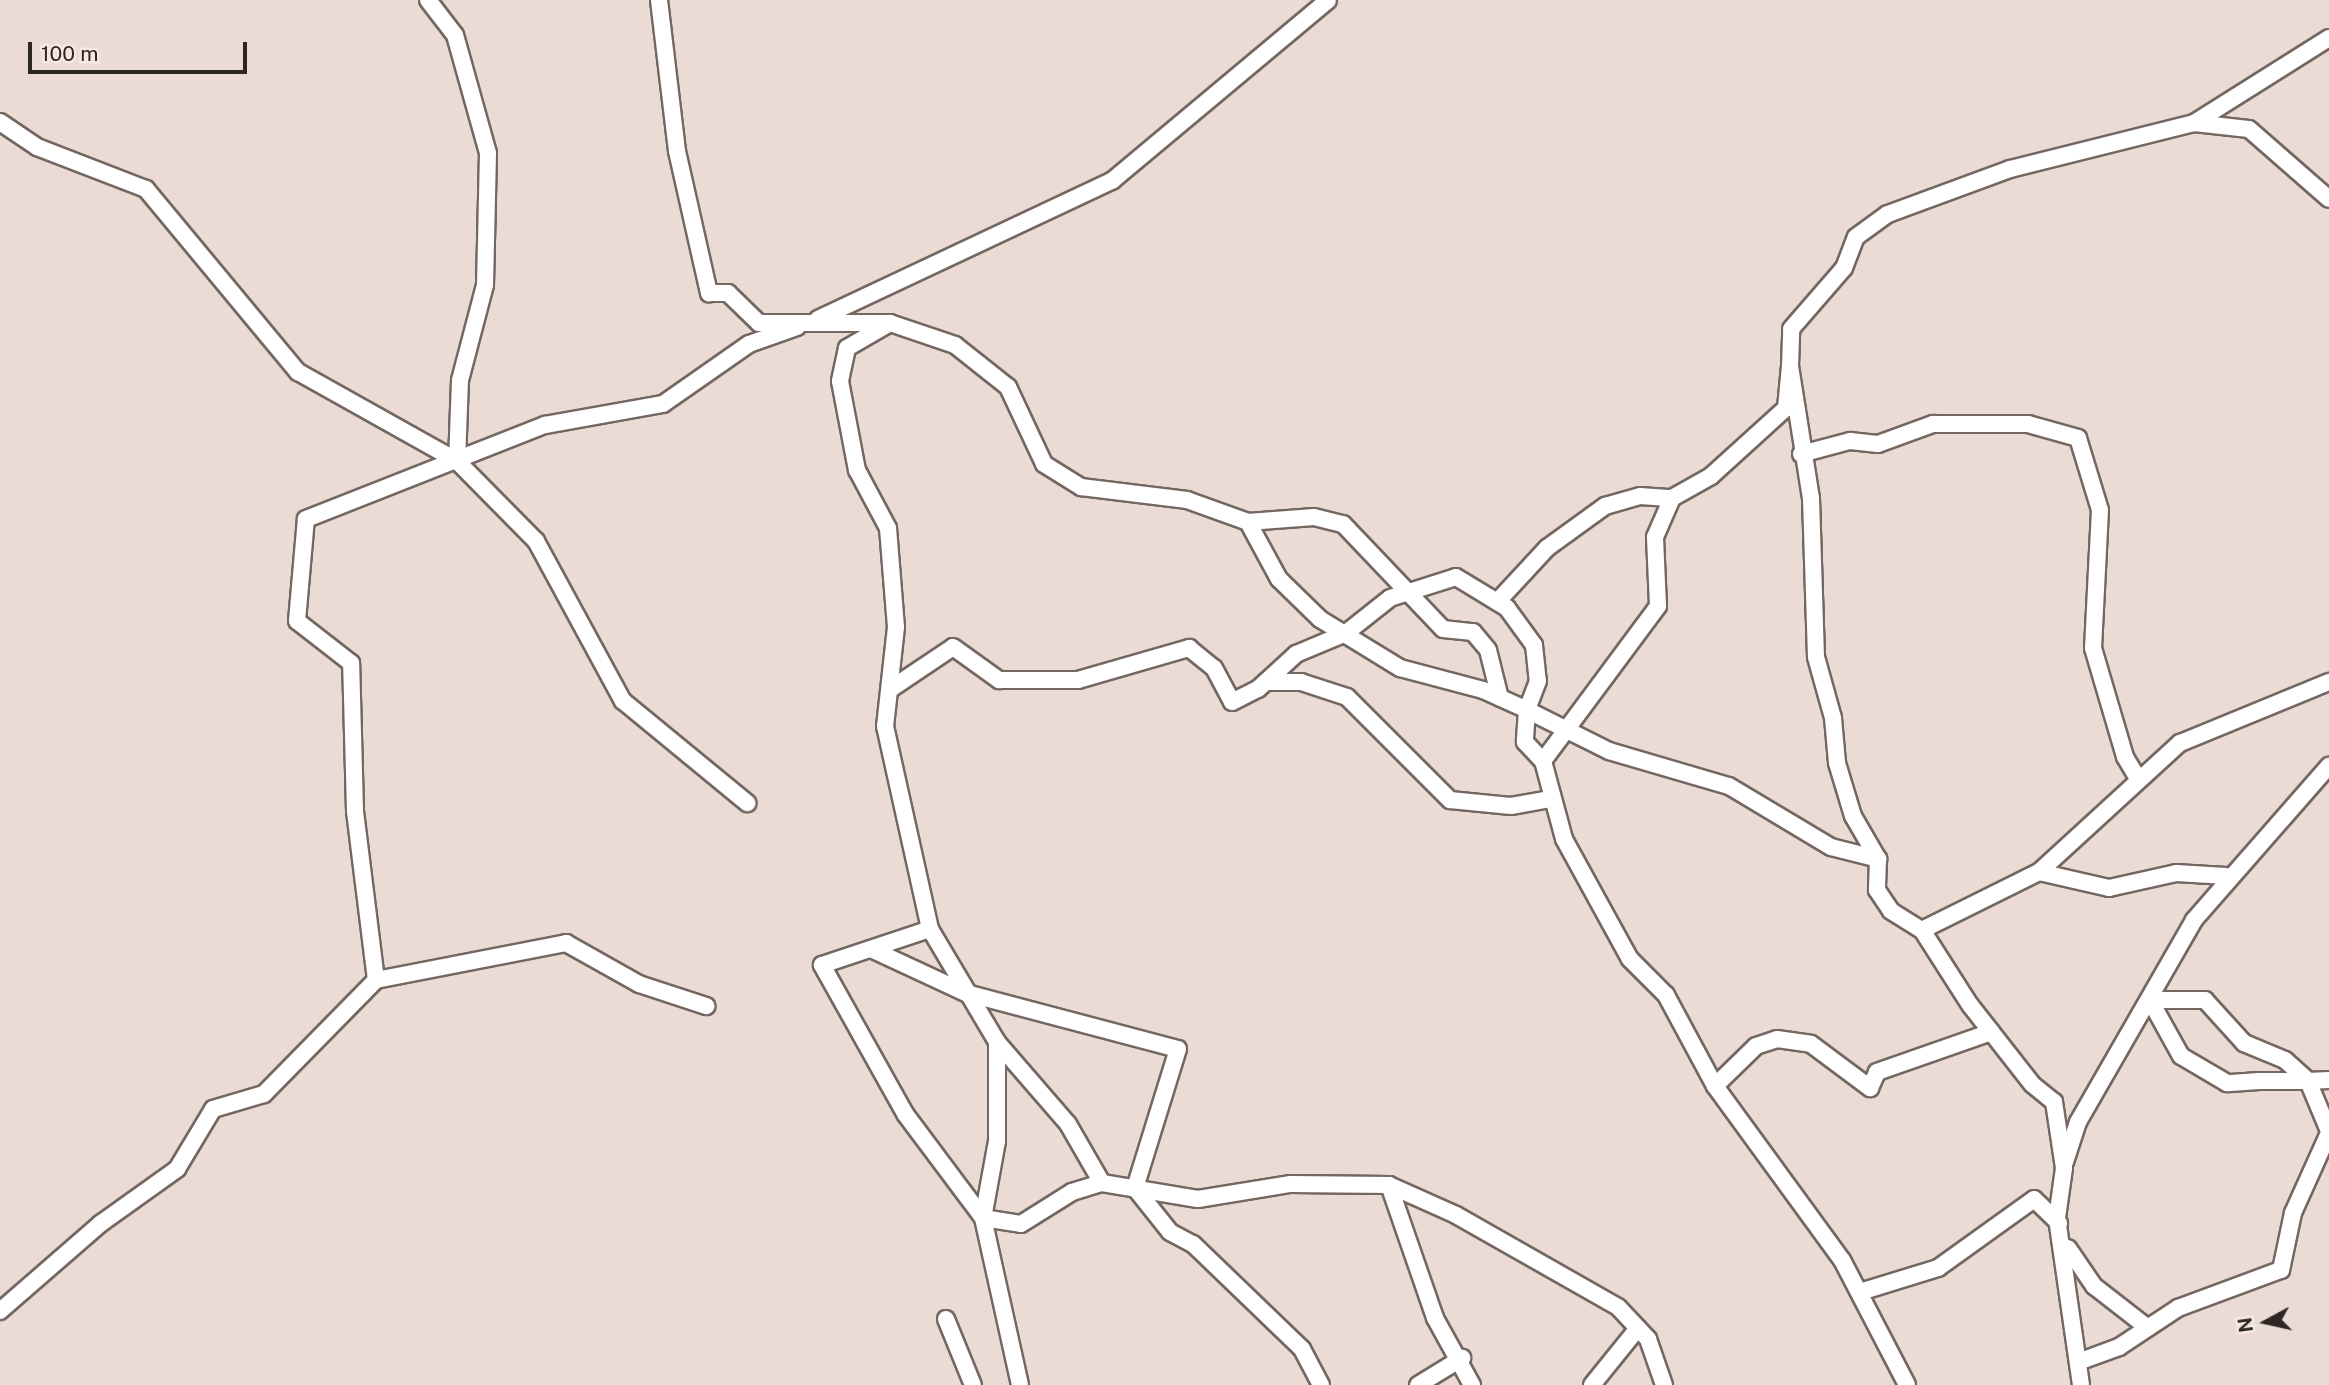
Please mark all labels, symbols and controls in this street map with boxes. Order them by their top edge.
scale bar [32,28,250,72]
text: 100 m [41,41,98,66]
north arrow [2231,1287,2301,1357]
text: N [2233,1316,2257,1334]

